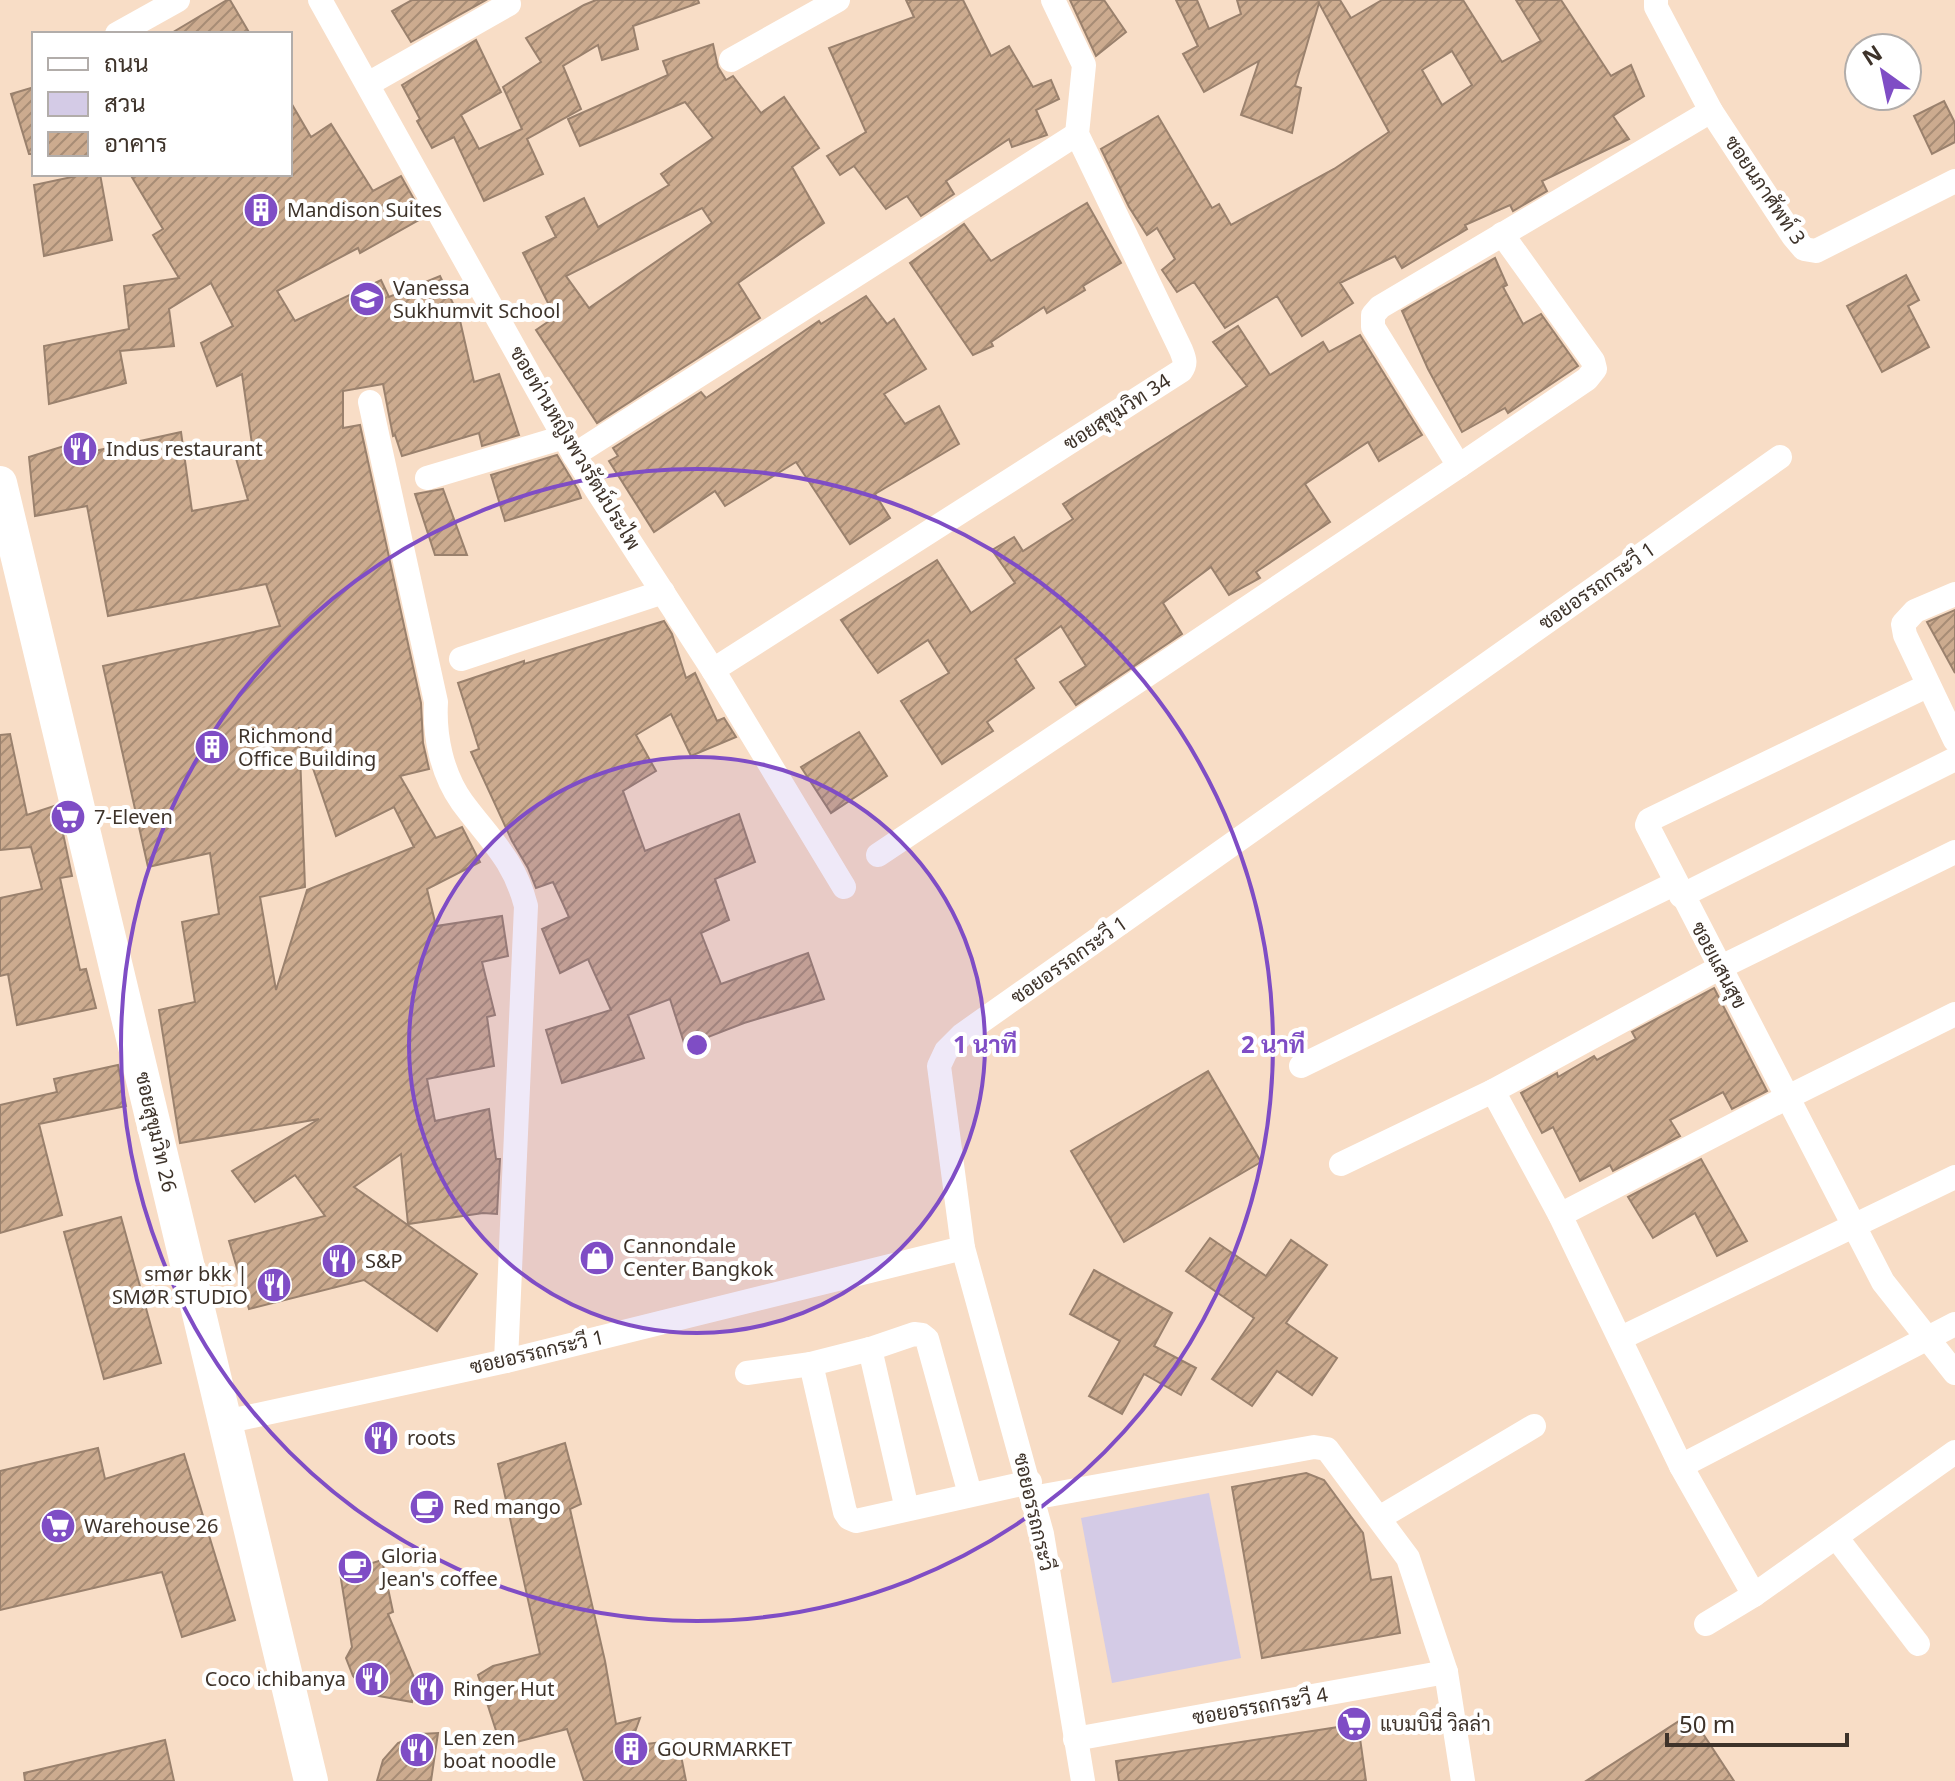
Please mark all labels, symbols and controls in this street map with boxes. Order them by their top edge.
legend [32,32,292,176]
north arrow [1843,32,1923,112]
text: N [1856,37,1887,72]
text: ถนน [104,46,149,79]
text: สวน [104,86,146,119]
text: อาคาร [104,126,167,159]
street label: ซอยนภาศัพท์ 3 [1719,130,1812,250]
building icon: Mandison Suites [242,191,280,229]
place label: Mandison Suites [287,196,442,223]
place label: Vanessa Sukhumvit School [393,274,560,324]
school or university icon: Vanessa Sukhumvit School [348,280,386,318]
street label: ซอยท่านหญิงพวงรัตน์ประไพ [504,341,647,555]
street label: ซอยสุขุมวิท 34 [1058,367,1177,457]
restaurant icon: Indus restaurant [61,430,99,468]
place label: Indus restaurant [106,435,263,462]
street label: ซอยอรรถกระวี 1 [1533,535,1661,636]
place label: Richmond Office Building [238,722,376,772]
building icon: Richmond Office Building [193,728,231,766]
supermarket icon: 7-Eleven [49,798,87,836]
place label: 7-Eleven [94,803,173,830]
street label: ซอยอรรถกระวี 1 [1005,909,1133,1010]
street label: ซอยแสนสุข [1684,917,1754,1013]
text: 1 นาที [953,1027,1017,1060]
text: 2 นาที [1241,1027,1305,1060]
centre of rings [683,1031,711,1059]
street label: ซอยสุขุมวิท 26 [129,1069,183,1195]
place label: Cannondale Center Bangkok [623,1232,774,1282]
shop icon: Cannondale Center Bangkok [578,1239,616,1277]
restaurant icon: S&P [320,1242,358,1280]
place label: S&P [365,1247,403,1274]
place label: smør bkk | SMØR STUDIO [112,1260,248,1310]
restaurant icon: smør bkk | SMØR STUDIO [255,1266,293,1304]
street label: ซอยอรรถกระวี 1 [467,1323,607,1380]
restaurant icon: roots [362,1419,400,1457]
place label: roots [407,1424,456,1451]
street label: ซอยอรรถกระวี [1008,1450,1061,1574]
cafe icon: Red mango [408,1488,446,1526]
place label: Red mango [453,1493,561,1520]
supermarket icon: Warehouse 26 [39,1507,77,1545]
place label: Warehouse 26 [84,1512,218,1539]
place label: Gloria Jean's coffee [379,1542,498,1592]
cafe icon: Gloria Jean's coffee [336,1548,374,1586]
restaurant icon: Coco ichibanya [353,1660,391,1698]
place label: Coco ichibanya [205,1665,346,1692]
restaurant icon: Ringer Hut [408,1670,446,1708]
place label: Ringer Hut [453,1675,554,1702]
street label: ซอยอรรถกระวี 4 [1190,1680,1330,1731]
scale bar [1667,1697,1847,1747]
supermarket icon: แบมบินี่ วิลล่า [1335,1705,1373,1743]
place label: แบมบินี่ วิลล่า [1380,1707,1491,1737]
text: 50 m [1679,1707,1735,1740]
place label: Len zen boat noodle [443,1724,556,1774]
building icon: GOURMARKET [612,1730,650,1768]
restaurant icon: Len zen boat noodle [398,1731,436,1769]
place label: GOURMARKET [657,1735,792,1762]

